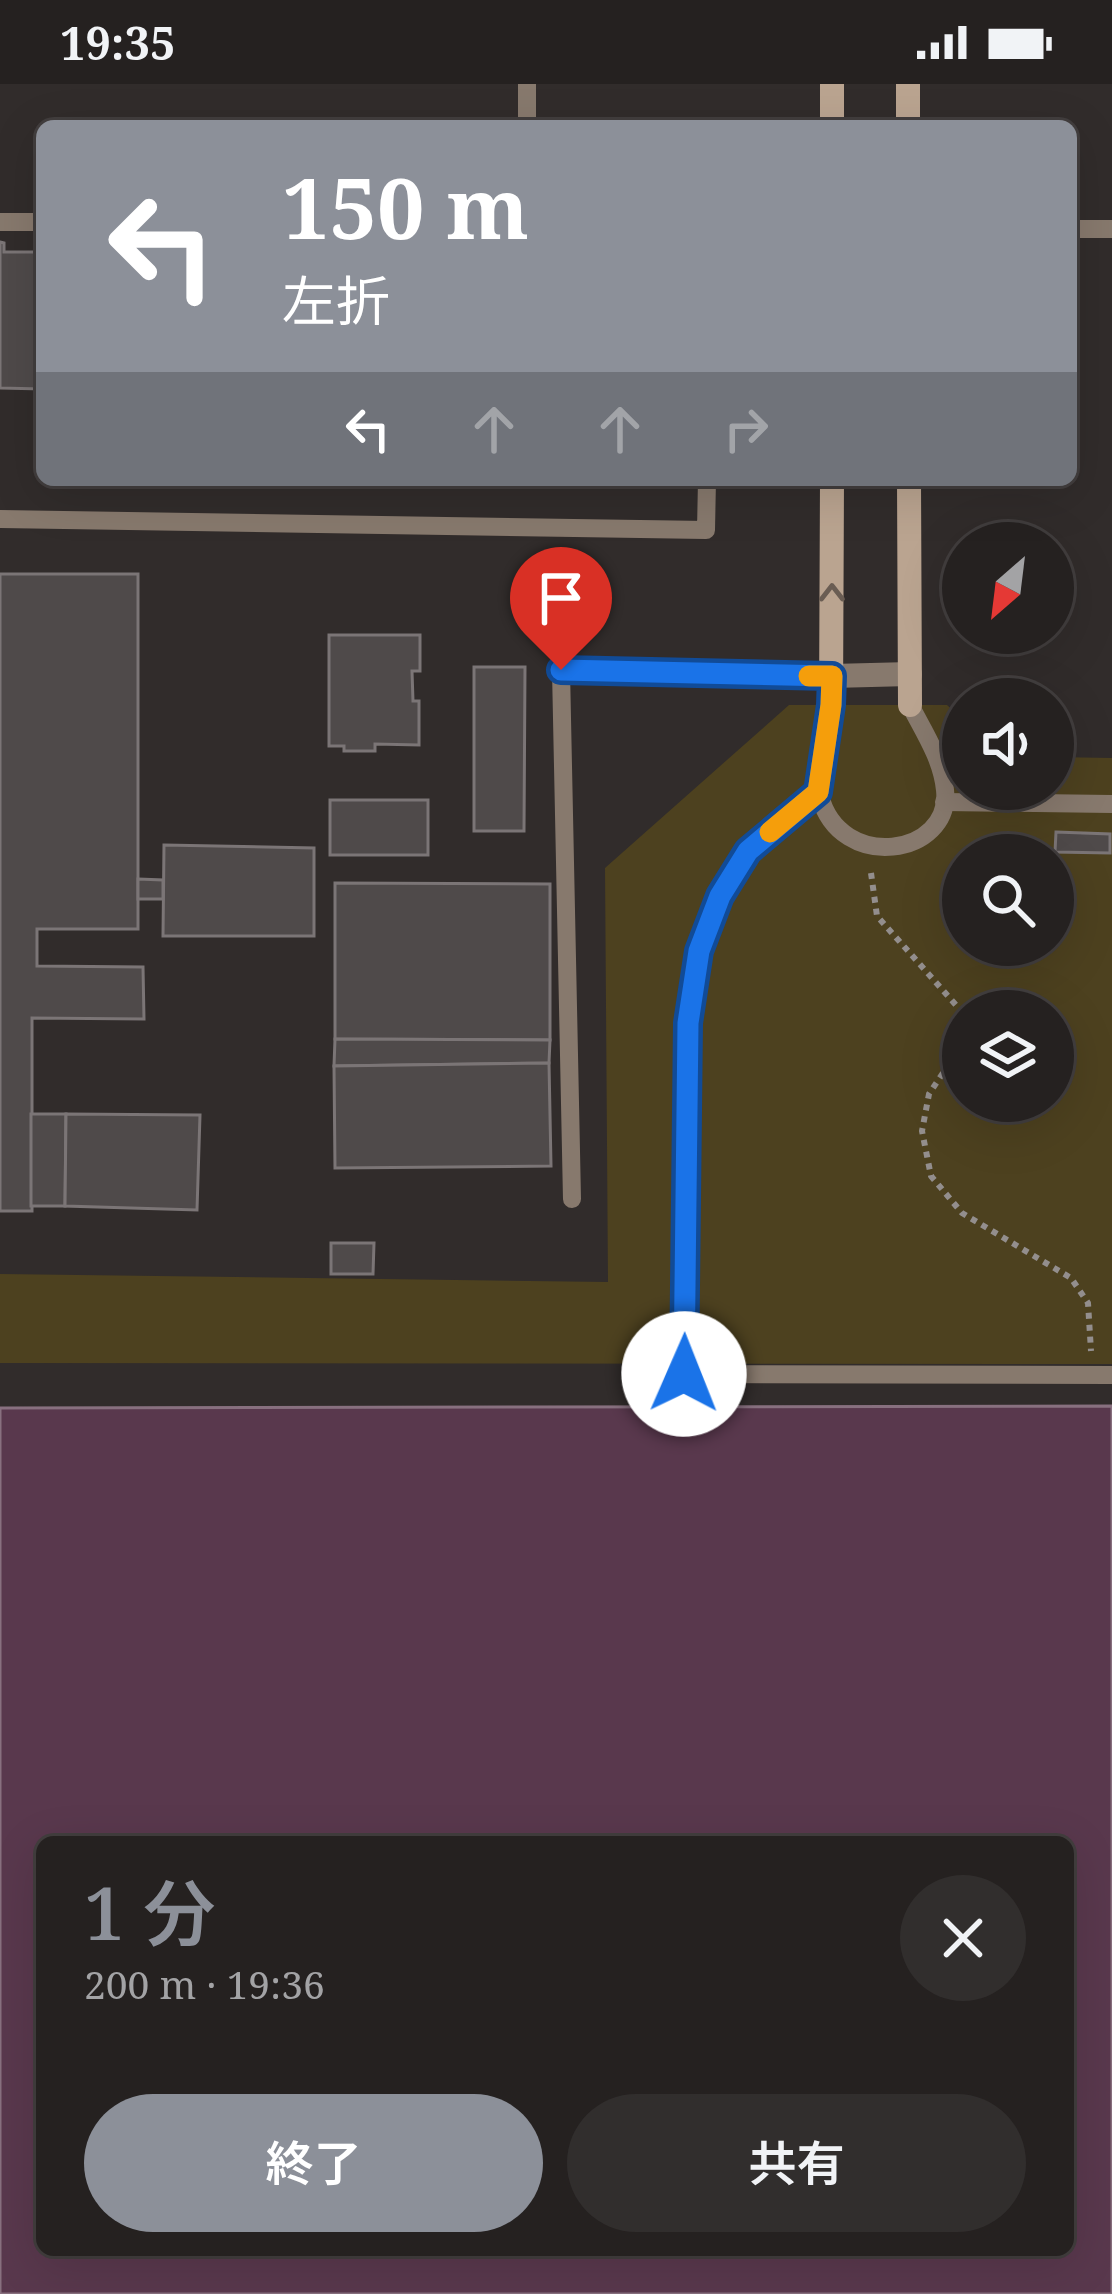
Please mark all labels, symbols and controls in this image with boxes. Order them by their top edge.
text: 19:35 [60,12,175,73]
text: 150 m [282,149,529,264]
icon: left [84,168,240,324]
text: 左折 [282,263,390,337]
icon: left [335,396,401,462]
icon: ahead [461,396,527,462]
icon: ahead [587,396,653,462]
icon: right [713,396,779,462]
north arrow [942,522,1074,654]
map controls [942,522,1074,1122]
pin [510,547,612,670]
icon: arrive [528,565,594,631]
one-way arrow [819,583,845,601]
button: sound [942,678,1074,810]
button: search [942,834,1074,966]
button: layers [942,990,1074,1122]
position arrow [621,1311,747,1437]
text: 1 分 [84,1863,215,1961]
button: close [900,1875,1026,2001]
text: 200 m · 19:36 [84,1957,325,2010]
button: 終了 [84,2094,543,2232]
button: 共有 [567,2094,1026,2232]

